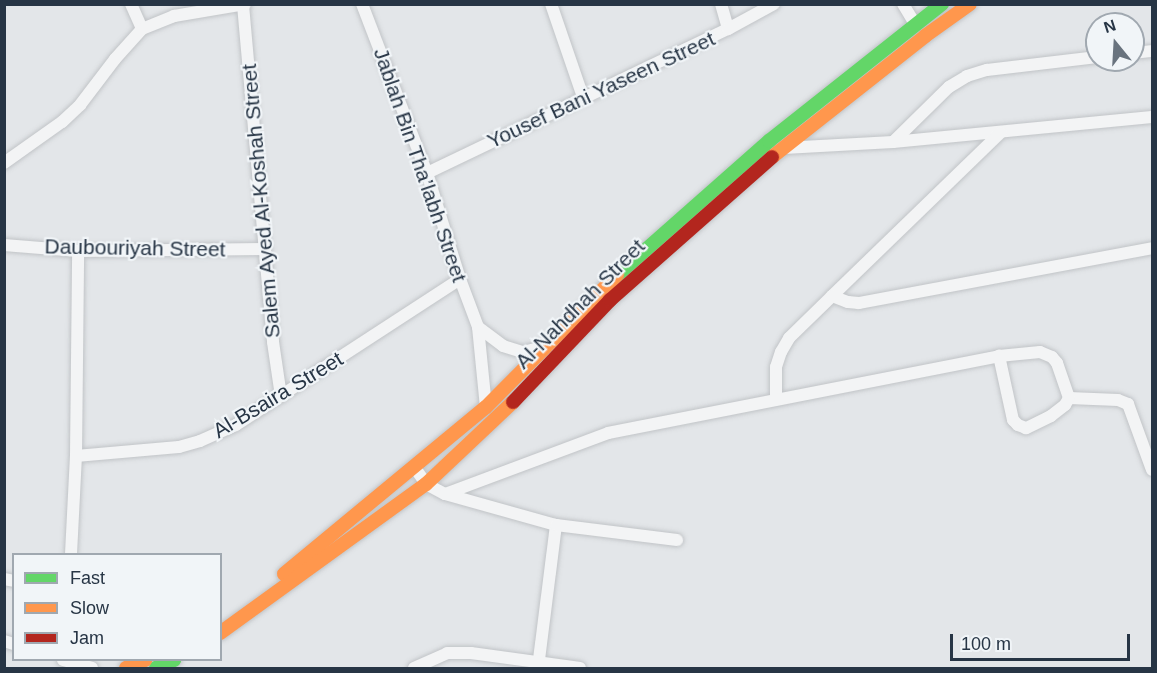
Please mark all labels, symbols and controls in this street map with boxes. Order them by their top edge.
north arrow [1085,12,1145,72]
text: N [1102,16,1118,36]
street label: Yousef Bani Yaseen Street [483,26,719,154]
street label: Jablah Bin Tha’labh Street [368,44,472,286]
street label: Salem Ayed Al-Koshah Street [236,62,286,340]
street label: Daubouriyah Street [44,234,226,262]
street label: Al-Nahdhah Street [510,234,650,374]
street label: Al-Bsaira Street [208,346,348,444]
legend [12,553,222,661]
text: Fast [70,568,105,588]
text: Slow [70,598,109,618]
scale bar [953,622,1133,660]
text: Jam [70,628,104,648]
text: 100 m [961,634,1011,654]

